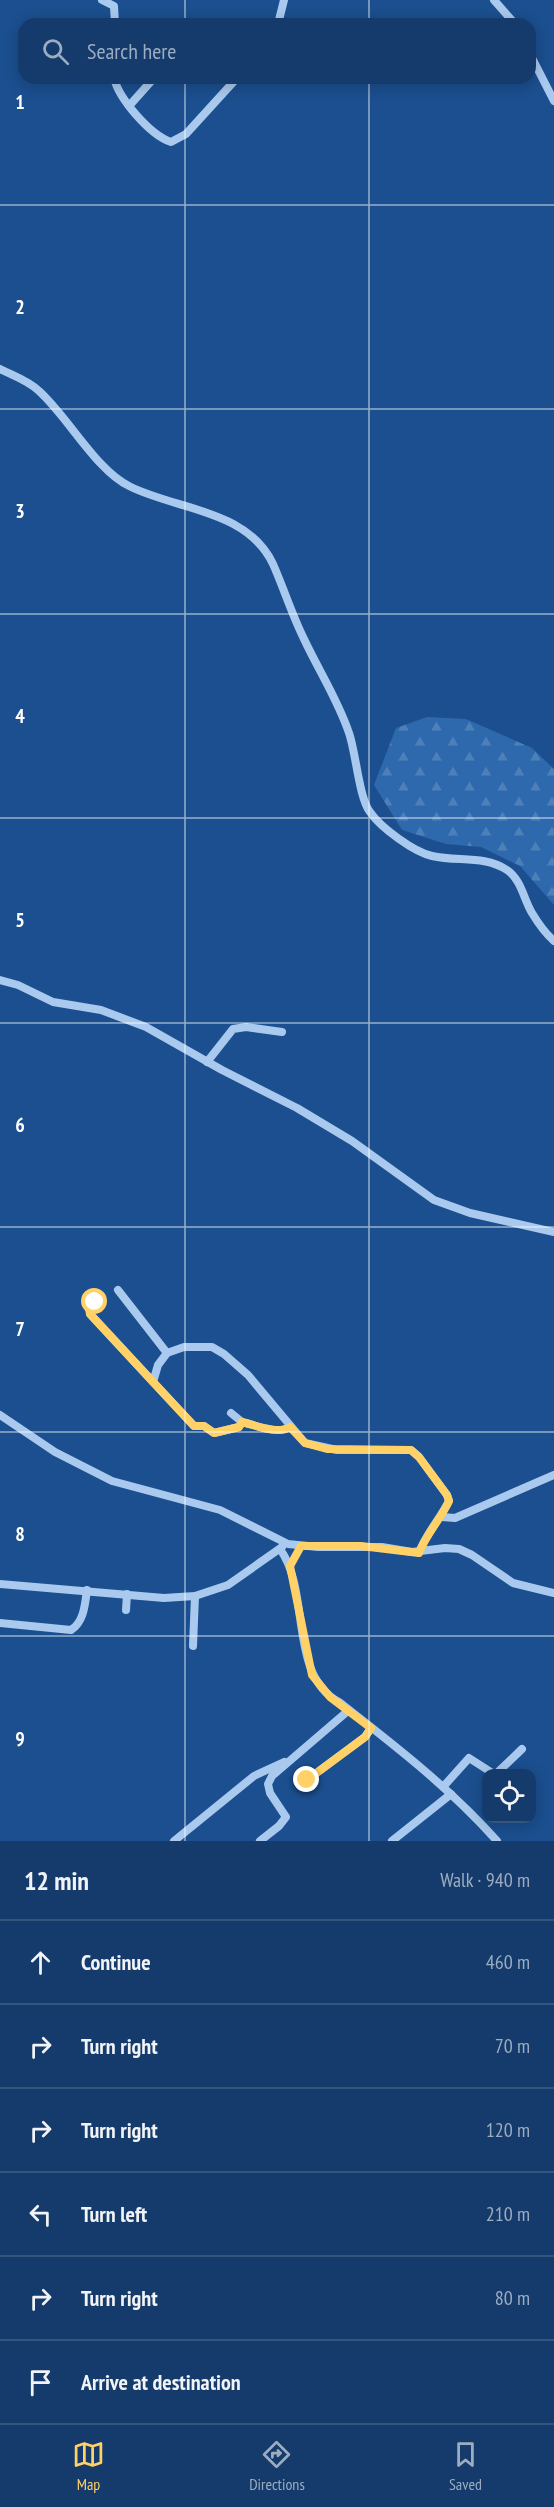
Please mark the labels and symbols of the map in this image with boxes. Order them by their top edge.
text: 1 [15,89,25,115]
text: 2 [15,294,25,320]
text: 3 [15,498,25,524]
text: 4 [15,703,25,729]
text: 5 [15,907,25,933]
text: 6 [15,1112,25,1138]
route start [81,1288,107,1314]
text: 7 [15,1316,25,1342]
text: 8 [15,1521,25,1547]
text: 9 [15,1726,25,1752]
route end [293,1766,319,1792]

